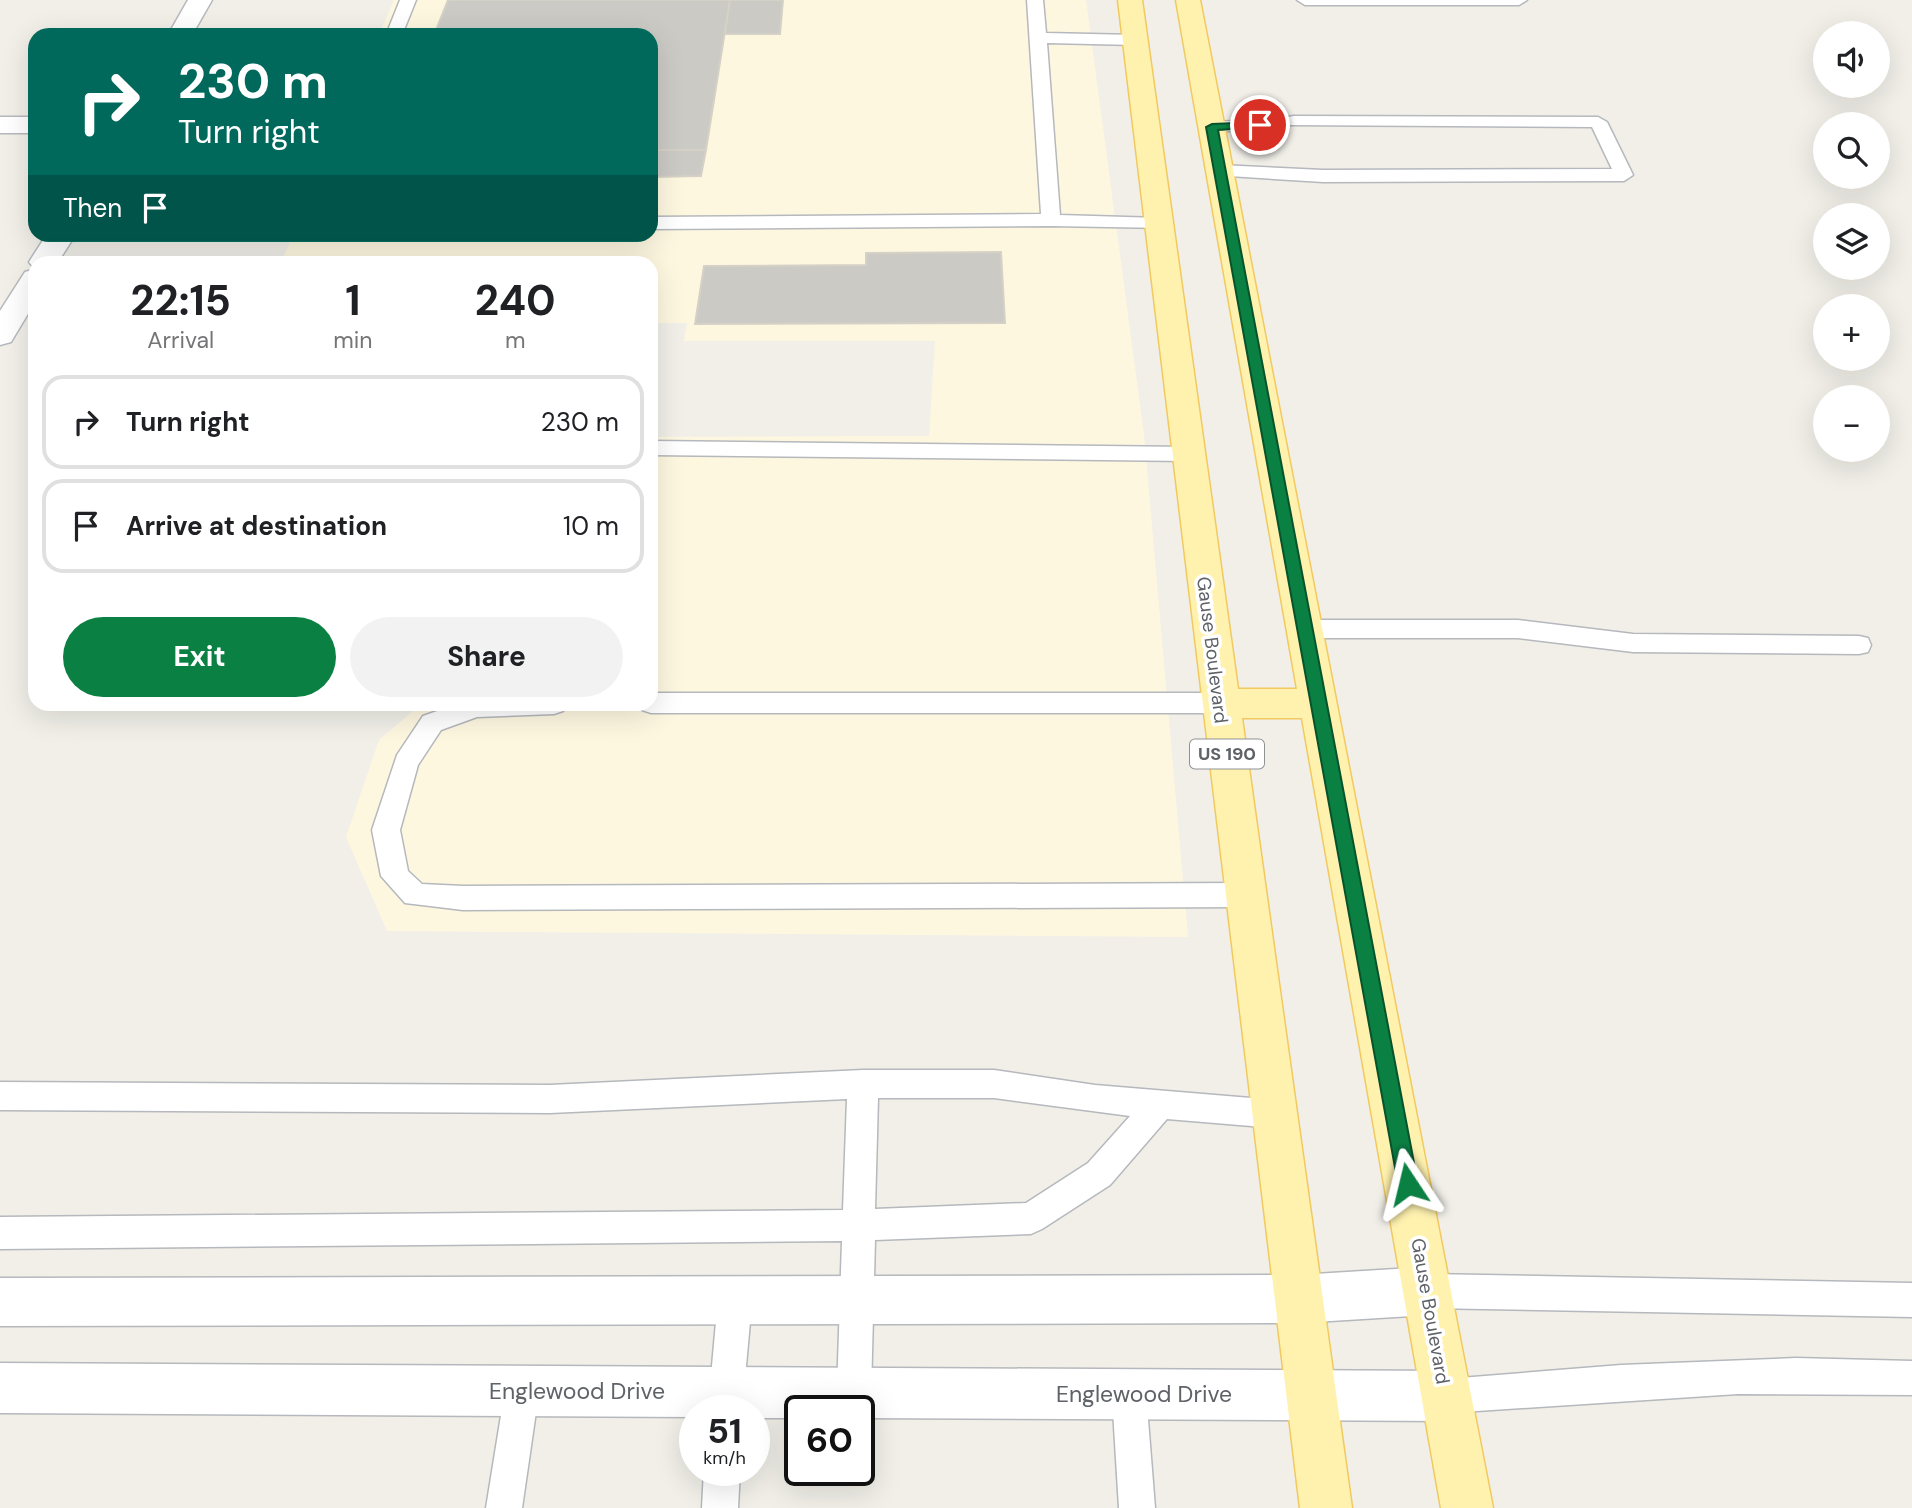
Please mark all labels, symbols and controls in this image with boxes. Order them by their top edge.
map controls [1813,21,1890,462]
button: sound [1813,21,1890,98]
text: 230 m [178,49,328,113]
icon: right [63,56,154,147]
pin [1230,95,1290,155]
icon: arrive [1241,106,1279,144]
text: Turn right [178,111,320,153]
button: search [1813,112,1890,189]
icon: arrive [136,189,174,227]
text: Then [63,191,122,225]
button: layers [1813,203,1890,280]
text: 22:15 [130,273,231,328]
text: 1 [345,273,361,328]
text: 240 [475,273,556,328]
button: + [1813,294,1890,371]
text: Arrival [147,325,214,355]
text: min [333,325,372,355]
text: m [505,325,525,355]
button: − [1813,385,1890,462]
icon: right [67,403,105,441]
text: Turn right [126,405,250,439]
text: 230 m [541,405,619,439]
icon: arrive [67,507,105,545]
text: Arrive at destination [126,509,387,543]
text: 10 m [563,509,619,543]
street label: Gause Boulevard [1191,575,1234,725]
button: Exit [63,617,336,697]
button: Share [350,617,623,697]
road number: US 190 [1190,740,1264,768]
position arrow [1371,1147,1445,1221]
street label: Gause Boulevard [1405,1236,1456,1386]
street label: Englewood Drive [489,1376,665,1406]
street label: Englewood Drive [1056,1379,1232,1409]
speed limit sign: 60 [784,1395,875,1486]
text: 51 [707,1408,742,1454]
text: km/h [703,1446,746,1470]

